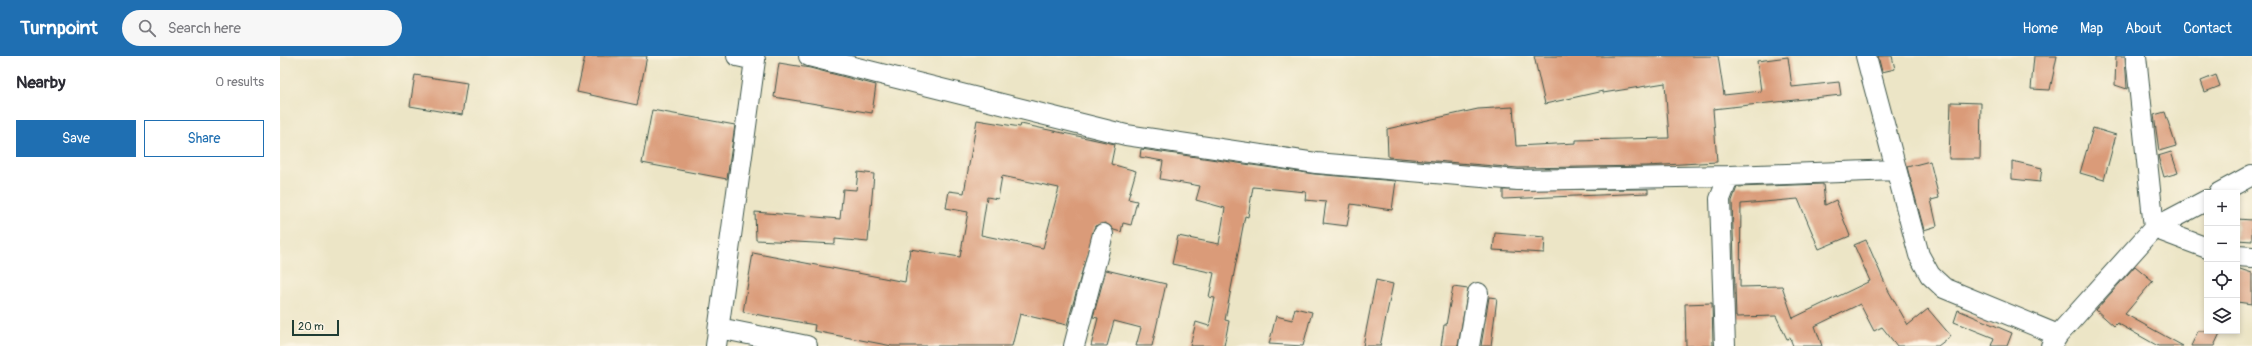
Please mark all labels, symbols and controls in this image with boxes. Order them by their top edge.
search box [122,10,402,46]
text: Turnpoint [20,16,98,40]
icon: search [136,17,158,39]
text: Search here [168,19,241,38]
text: Home [2023,20,2058,37]
text: Map [2080,20,2103,37]
text: About [2125,20,2161,37]
text: Contact [2183,20,2232,37]
text: Nearby [16,72,65,93]
text: 0 results [215,74,264,90]
button: Save [16,120,136,157]
button: Share [144,120,264,157]
map controls [2204,190,2240,334]
button: + [2204,190,2240,226]
button: − [2204,226,2240,262]
button: locate [2204,262,2240,298]
button: layers [2204,298,2240,334]
scale bar [292,318,339,337]
text: 20 m [298,320,324,333]

